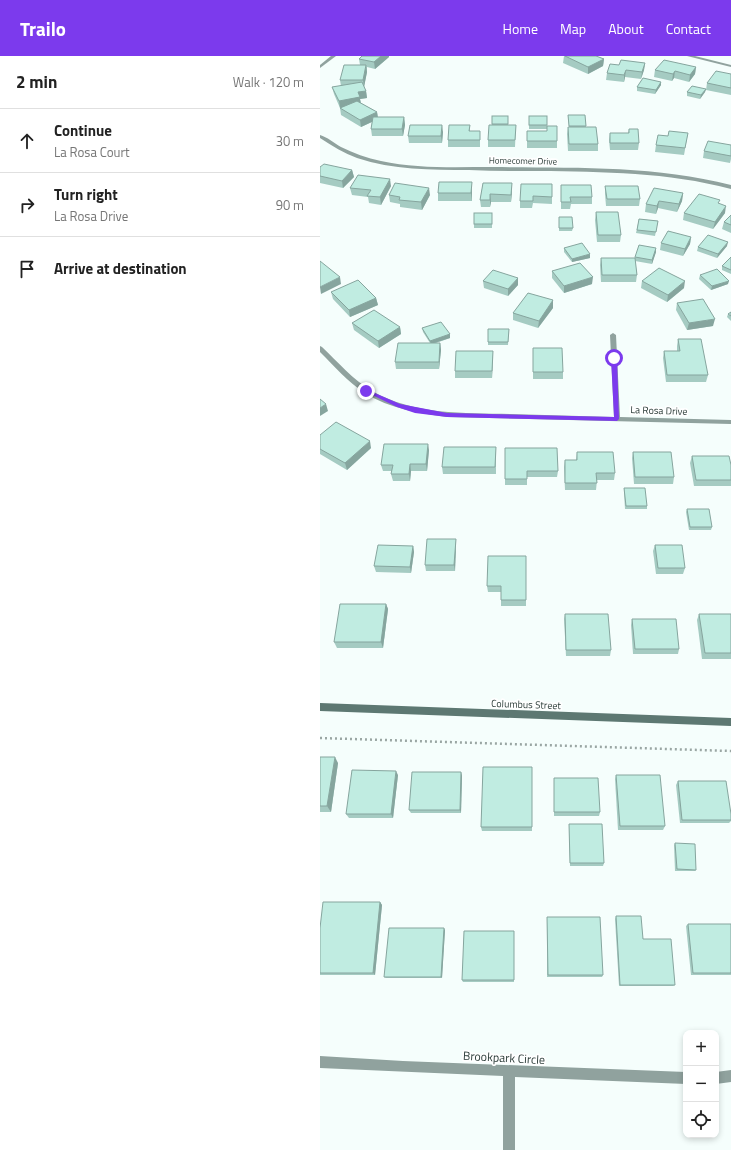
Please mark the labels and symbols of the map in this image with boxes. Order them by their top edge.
street label: Homecomer Drive [489,153,558,168]
route start [605,349,623,367]
route end [357,382,375,400]
street label: La Rosa Drive [630,402,688,419]
street label: Columbus Street [491,696,562,713]
street label: Brookpark Circle [463,1046,545,1069]

